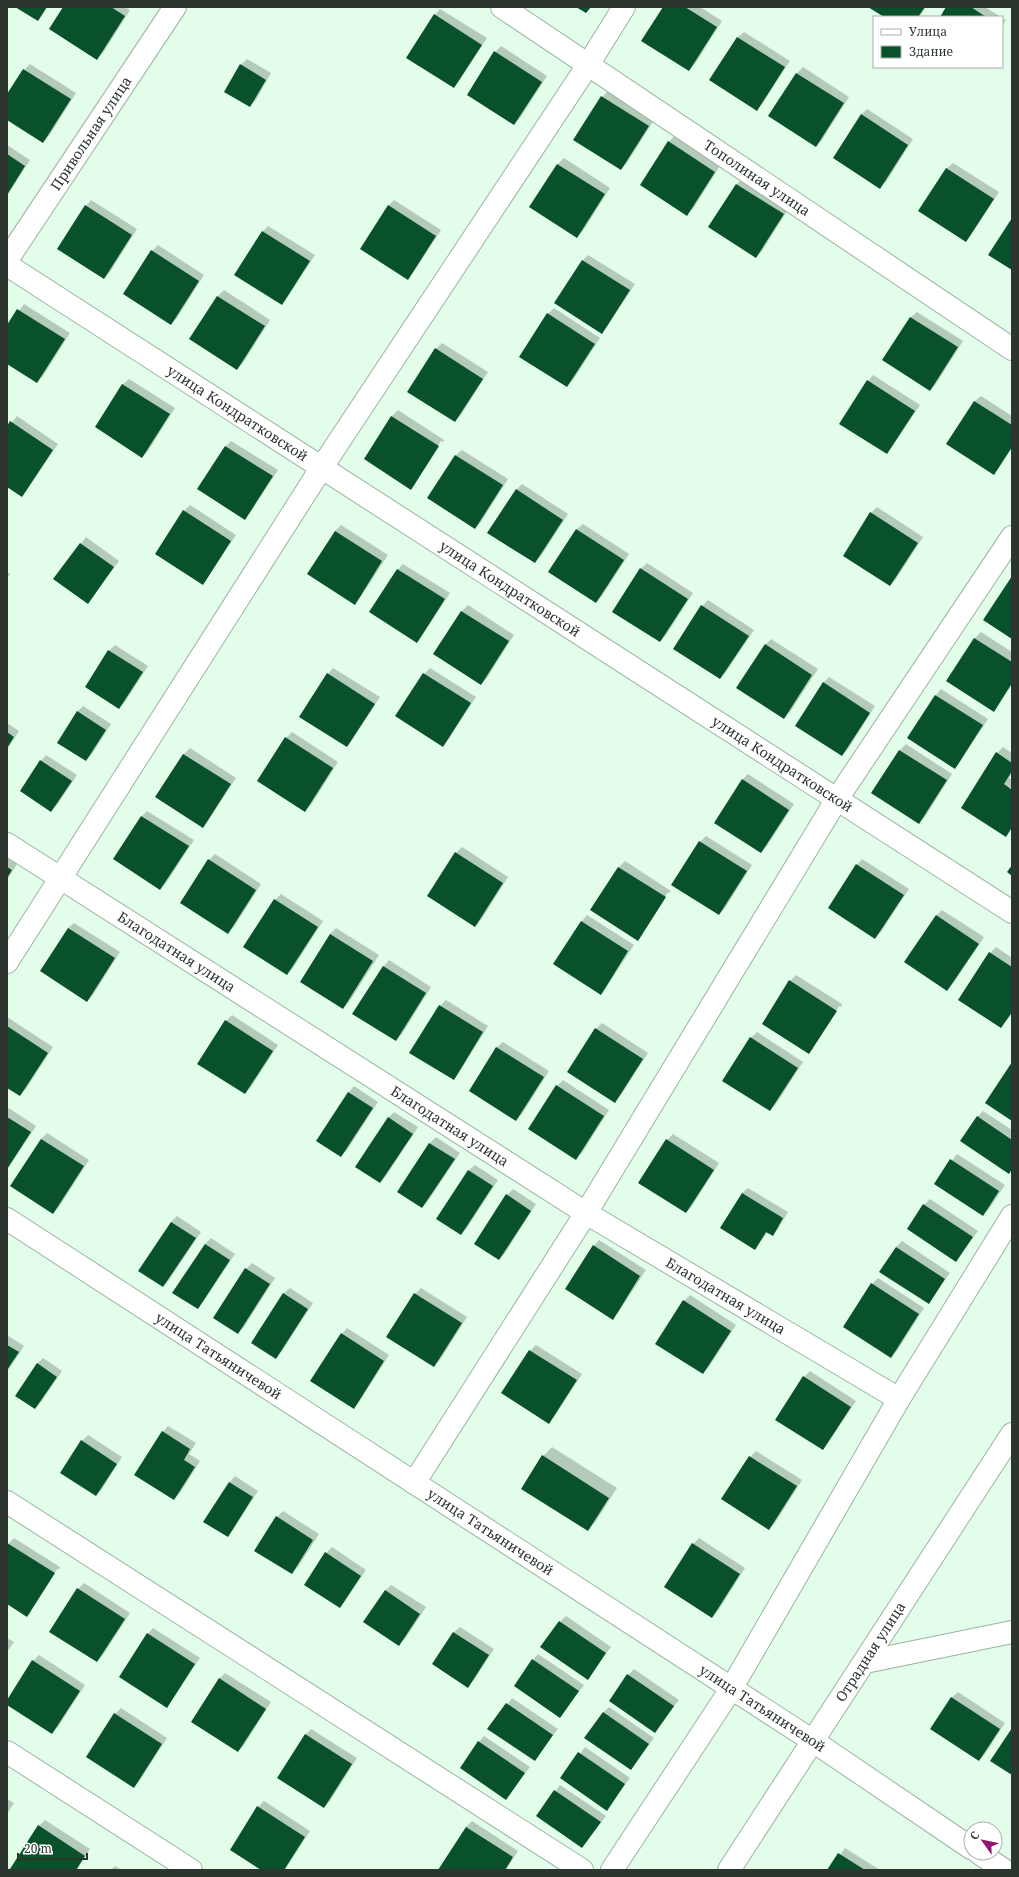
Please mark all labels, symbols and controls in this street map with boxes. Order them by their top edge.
legend [873,16,1003,68]
text: Улица [909,23,947,40]
text: Здание [909,43,953,60]
street label: Привольная улица [46,72,136,194]
street label: Тополиная улица [700,135,814,220]
street label: улица Кондратковской [164,361,312,465]
street label: улица Кондратковской [436,536,584,641]
street label: улица Кондратковской [708,711,857,816]
street label: Благодатная улица [114,907,239,996]
street label: Благодатная улица [387,1081,513,1170]
street label: Благодатная улица [662,1253,789,1339]
street label: улица Татьяничевой [152,1308,286,1404]
street label: улица Татьяничевой [424,1484,558,1580]
street label: Отрадная улица [831,1598,910,1705]
street label: улица Татьяничевой [696,1660,830,1756]
north arrow [963,1821,1003,1861]
text: С [966,1828,982,1842]
scale bar [18,1835,87,1861]
text: 20 m [24,1840,52,1857]

